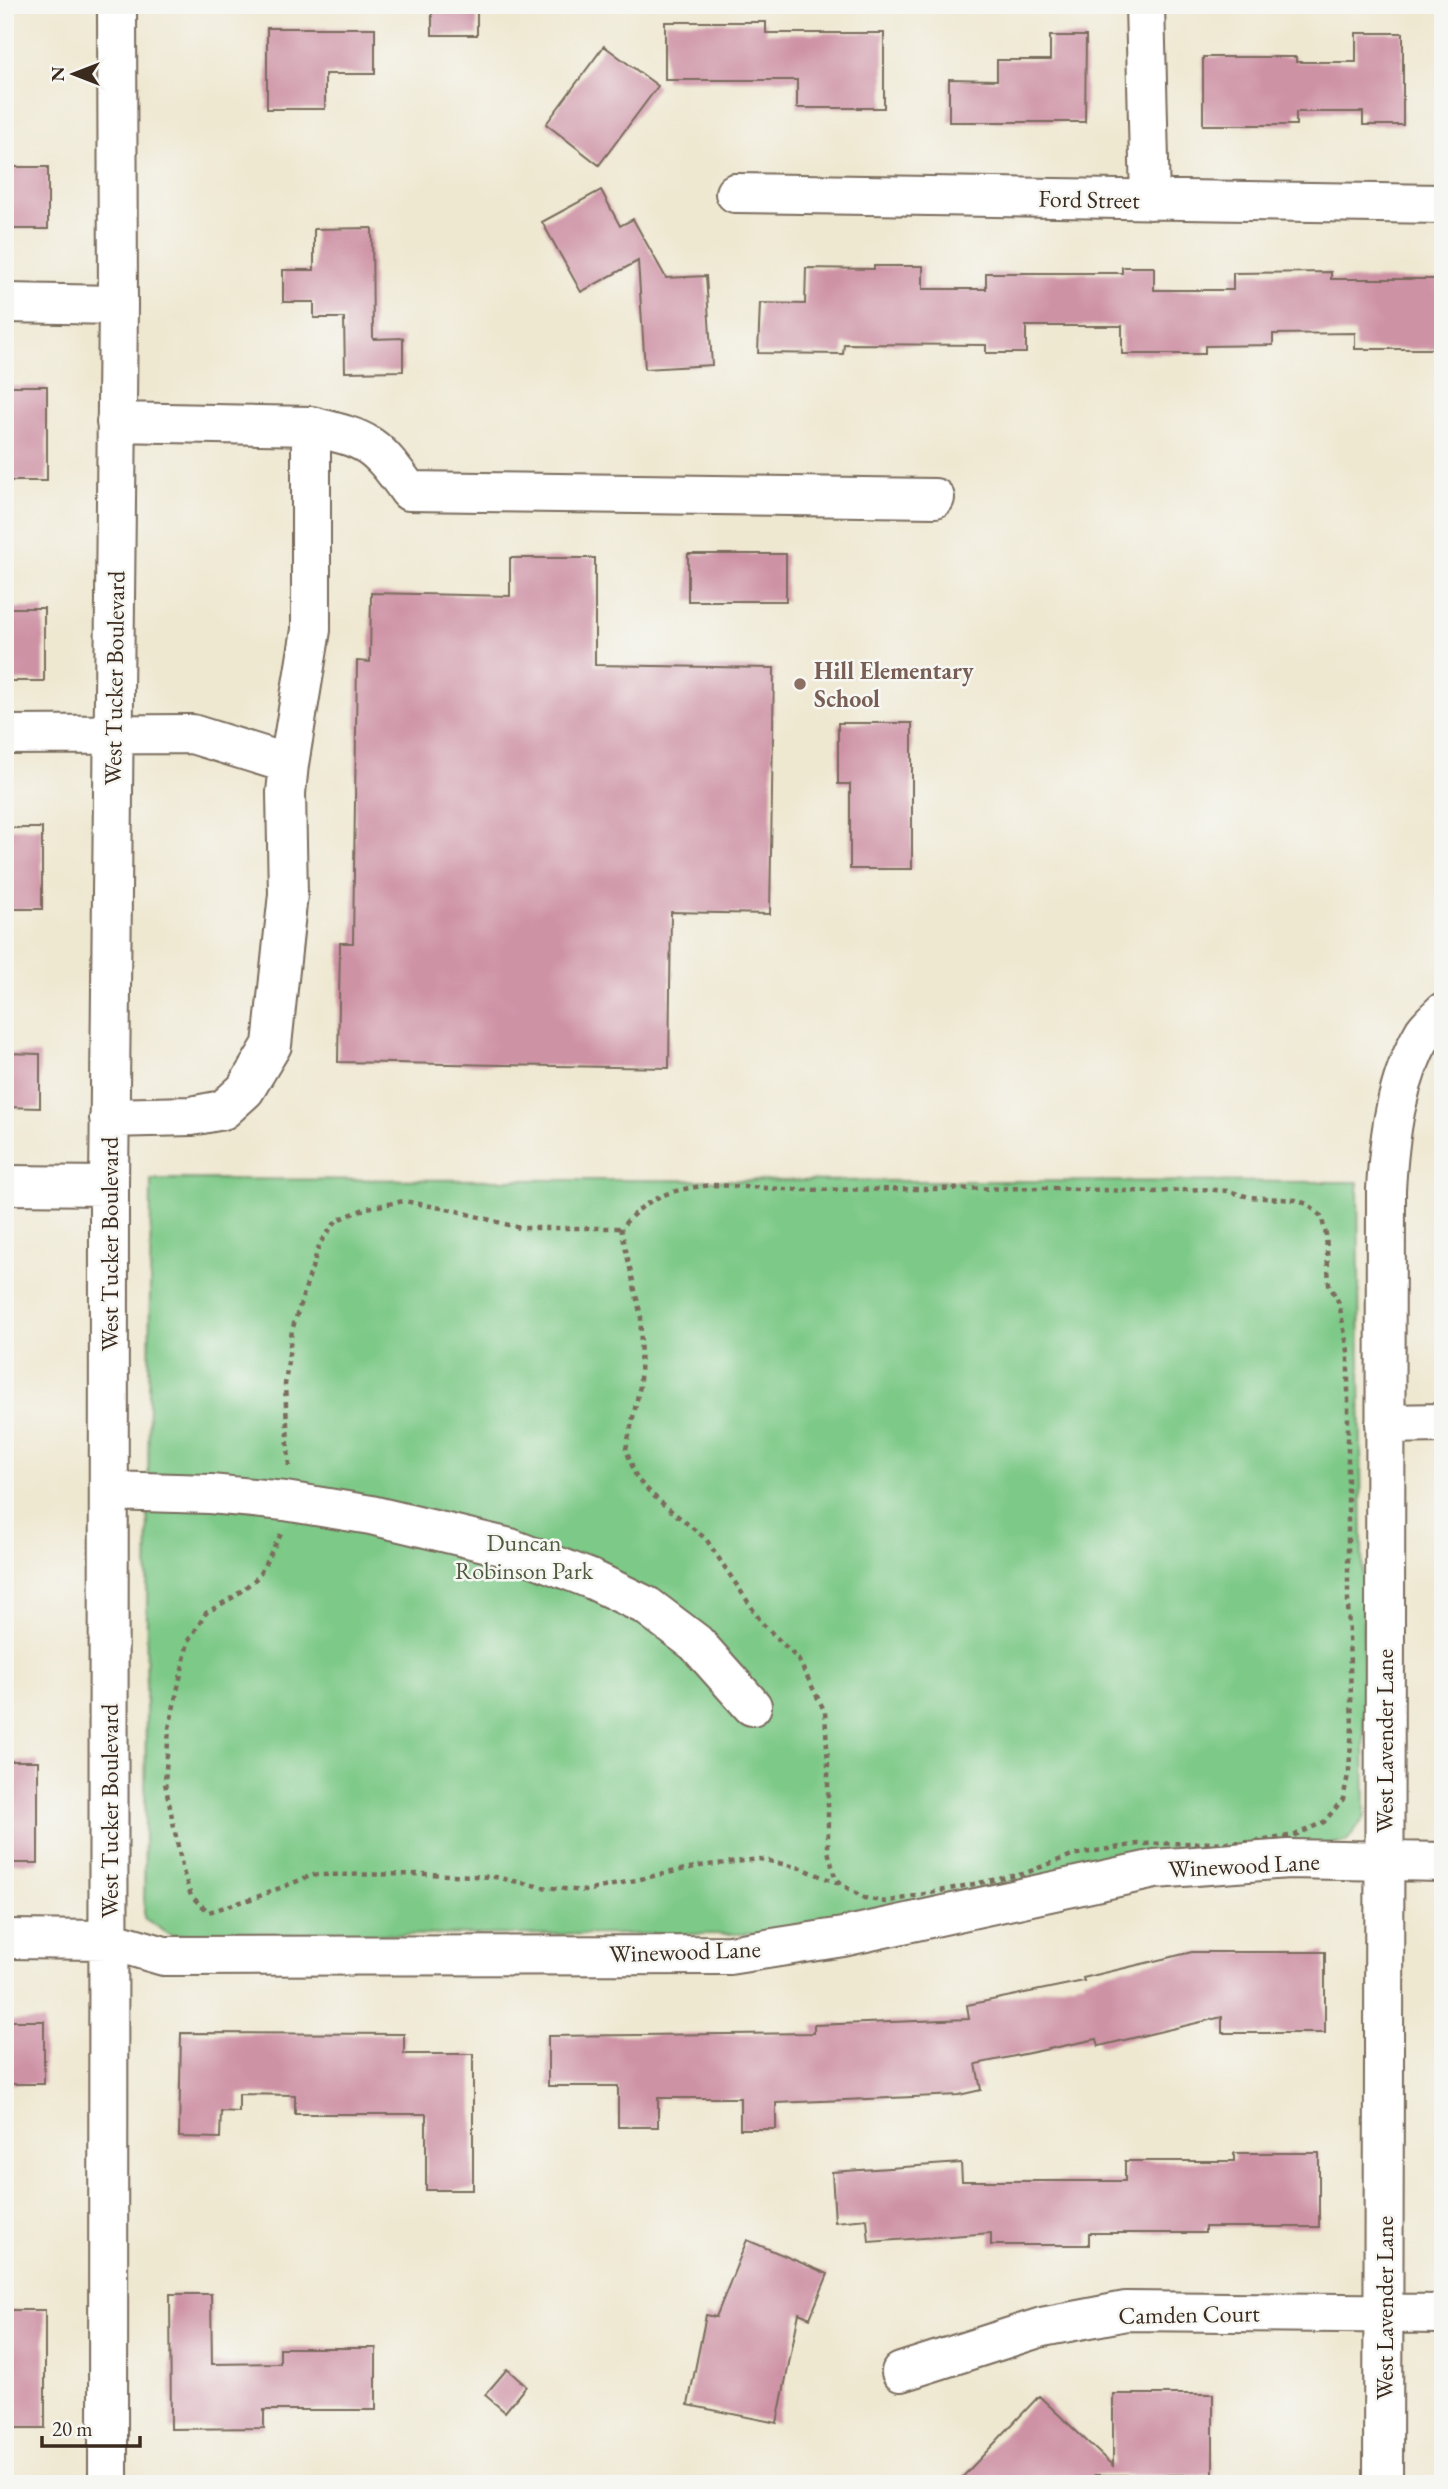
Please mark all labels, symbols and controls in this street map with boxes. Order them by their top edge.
north arrow [38,38,108,108]
text: N [45,66,70,82]
street label: Ford Street [1038,183,1140,215]
street label: West Tucker Boulevard [97,570,131,786]
place label: Hill Elementary School [814,655,974,714]
marker: Hill Elementary School [792,676,808,692]
street label: West Tucker Boulevard [94,1136,125,1351]
park label: Duncan Robinson Park [455,1527,594,1586]
street label: West Lavender Lane [1369,1649,1400,1833]
street label: West Tucker Boulevard [94,1703,125,1918]
street label: Winewood Lane [1167,1846,1321,1884]
street label: Winewood Lane [609,1933,761,1969]
street label: West Lavender Lane [1369,2216,1400,2400]
street label: Camden Court [1118,2297,1260,2331]
scale bar [42,2405,140,2449]
text: 20 m [52,2415,93,2442]

